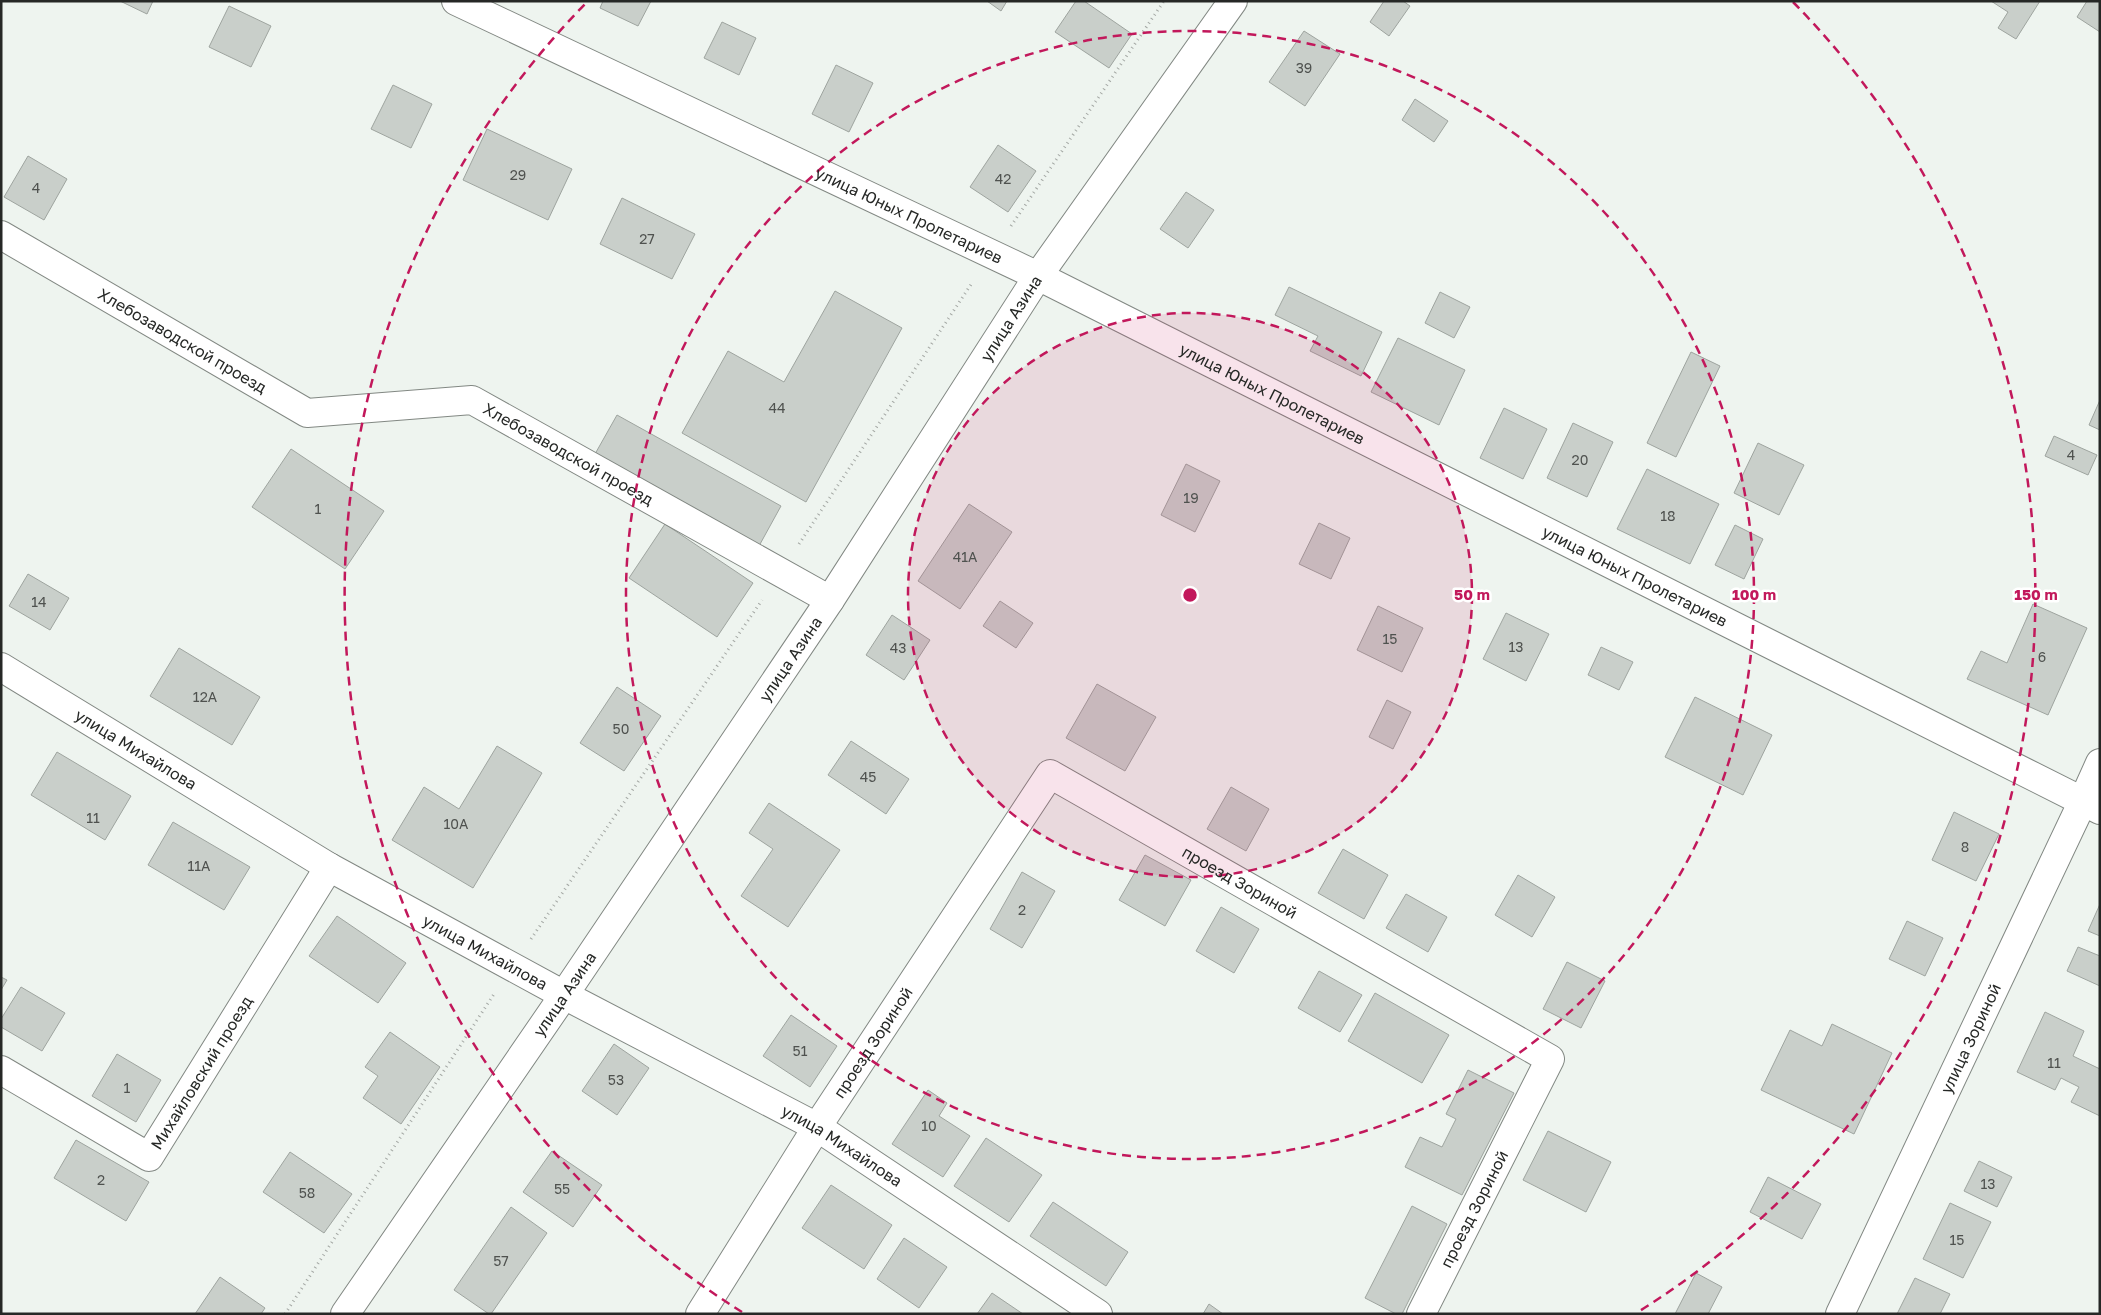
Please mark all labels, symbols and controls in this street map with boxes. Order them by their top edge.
house number: 39 [1296,59,1312,76]
street label: улица Юных Пролетариев [812,162,1006,268]
house number: 29 [510,166,526,183]
house number: 42 [995,170,1011,187]
house number: 4 [32,179,40,196]
house number: 27 [639,230,655,247]
street label: улица Азина [976,271,1046,365]
street label: Хлебозаводской проезд [95,284,271,398]
street label: улица Юных Пролетариев [1176,339,1368,449]
street label: Хлебозаводской проезд [480,398,657,510]
house number: 44 [768,399,786,416]
house number: 4 [2067,446,2075,463]
house number: 20 [1572,451,1588,468]
house number: 19 [1183,489,1199,506]
house number: 1 [315,500,322,517]
house number: 18 [1660,507,1676,524]
street label: улица Юных Пролетариев [1539,521,1731,631]
house number: 41А [953,548,978,565]
text: 50 m [1454,585,1490,603]
text: 100 m [1732,585,1776,603]
text: 150 m [2014,585,2058,603]
centre of rings [1181,586,1199,604]
house number: 14 [31,593,47,610]
street label: улица Азина [754,613,826,705]
house number: 15 [1383,630,1397,647]
house number: 13 [1509,638,1523,655]
house number: 43 [890,639,906,656]
house number: 6 [2038,648,2046,665]
house number: 12А [193,688,218,705]
street label: улица Михайлова [71,705,200,794]
house number: 50 [613,720,629,737]
house number: 45 [860,768,876,785]
house number: 11 [86,809,100,826]
house number: 10А [444,815,469,832]
house number: 8 [1961,838,1969,855]
street label: проезд Зориной [1179,842,1301,923]
house number: 11А [188,857,211,874]
house number: 2 [1018,901,1026,918]
street label: улица Михайлова [419,910,551,994]
street label: улица Азина [528,948,600,1040]
street label: улица Зориной [1936,980,2005,1097]
street label: проезд Зориной [829,983,917,1102]
street label: Михайловский проезд [146,992,257,1153]
house number: 51 [793,1042,808,1059]
house number: 11 [2047,1054,2061,1071]
house number: 53 [608,1071,624,1088]
house number: 1 [124,1079,131,1096]
street label: улица Михайлова [778,1100,906,1191]
house number: 10 [921,1117,937,1134]
street label: проезд Зориной [1436,1147,1512,1271]
house number: 2 [97,1171,105,1188]
house number: 13 [1981,1175,1995,1192]
house number: 55 [554,1180,570,1197]
house number: 58 [299,1184,315,1201]
house number: 15 [1950,1231,1964,1248]
house number: 57 [493,1252,509,1269]

